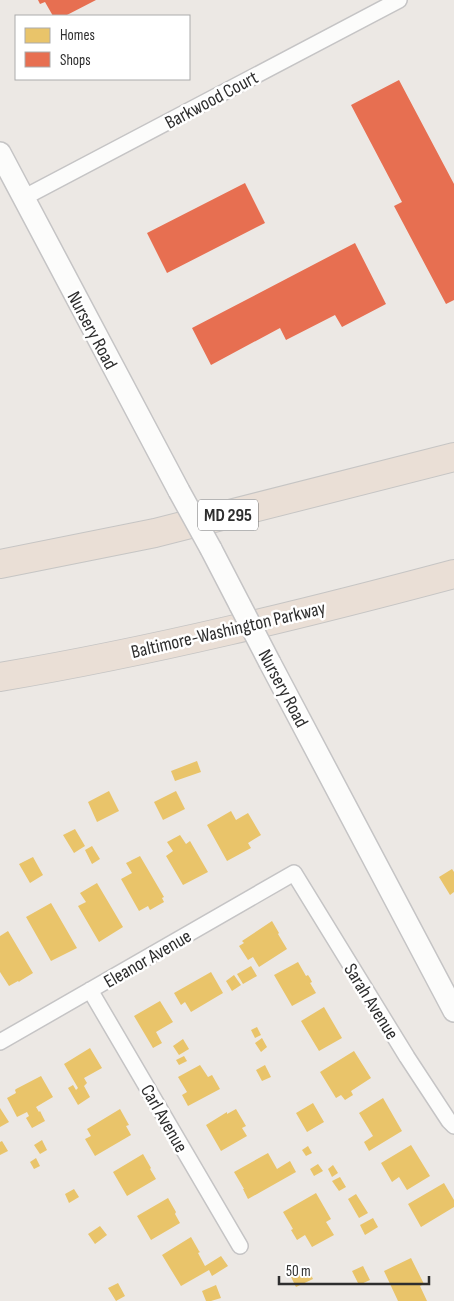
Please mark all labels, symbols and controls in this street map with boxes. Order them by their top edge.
legend [15,15,190,80]
text: Homes [60,26,95,45]
text: Shops [60,51,91,70]
street label: Barkwood Court [161,66,262,134]
street label: Nursery Road [62,288,122,374]
road number: MD 295 [198,500,258,530]
street label: Baltimore-Washington Parkway [129,597,328,664]
street label: Nursery Road [253,646,313,732]
street label: Eleanor Avenue [100,925,196,994]
street label: Sarah Avenue [338,959,403,1044]
street label: Carl Avenue [135,1081,192,1157]
scale bar [279,1254,429,1286]
text: 50 m [286,1262,311,1281]

